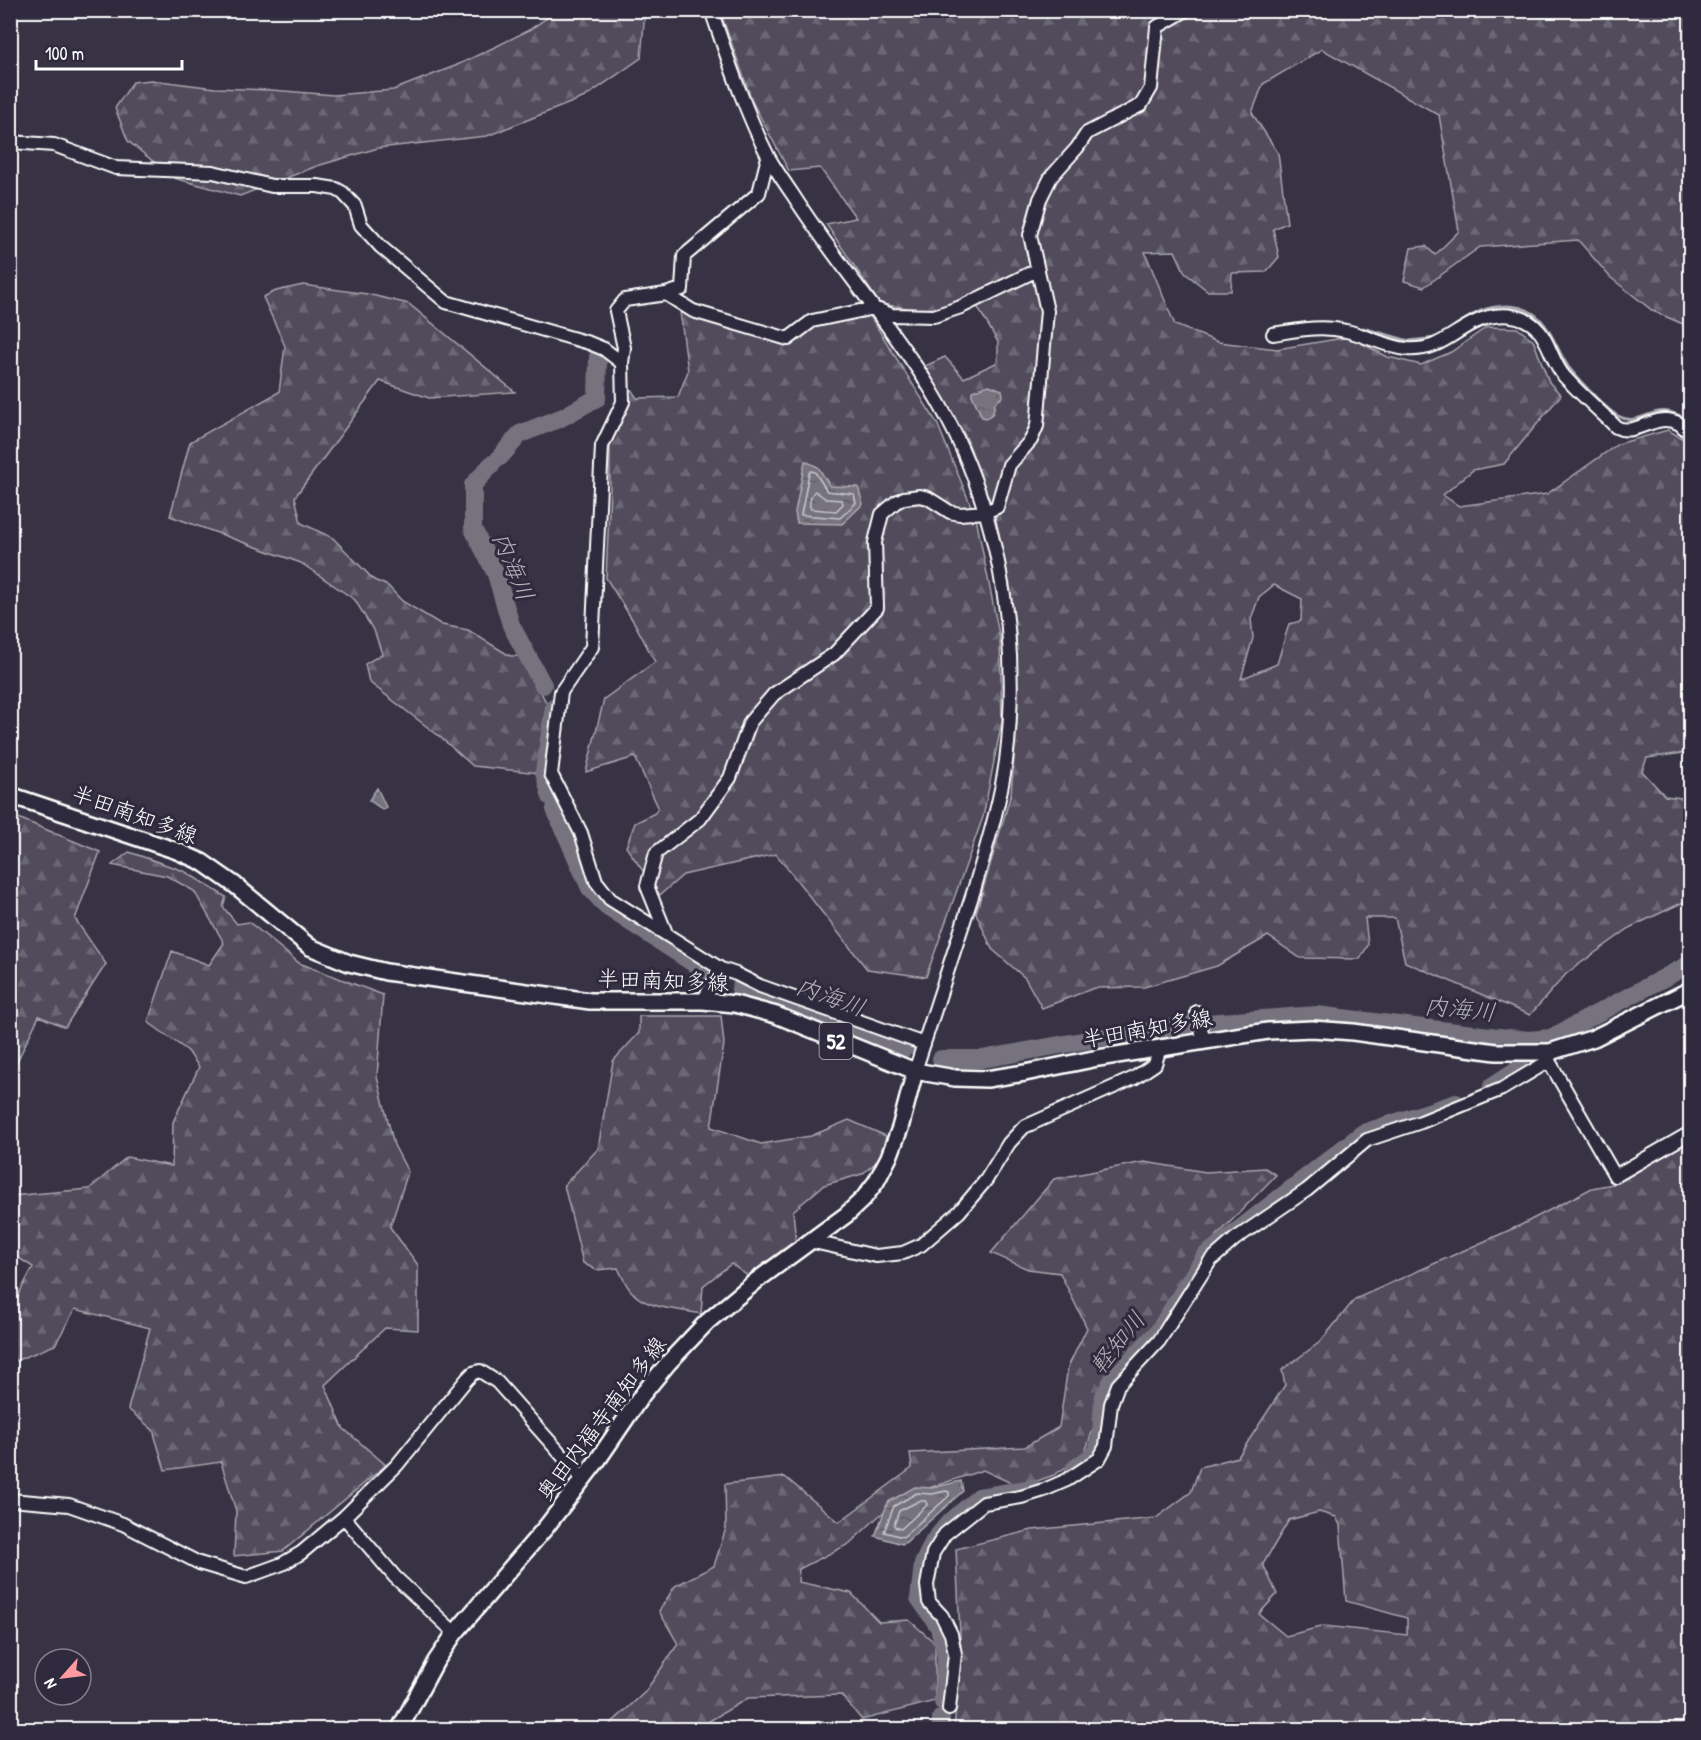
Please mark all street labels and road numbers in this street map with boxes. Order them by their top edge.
street label: 半田南知多線 [68,777,202,851]
street label: 半田南知多線 [597,963,729,997]
street label: 半田南知多線 [1079,1002,1215,1054]
road number: 52 [820,1023,852,1059]
street label: 奥田内福寺南知多線 [529,1330,673,1506]

